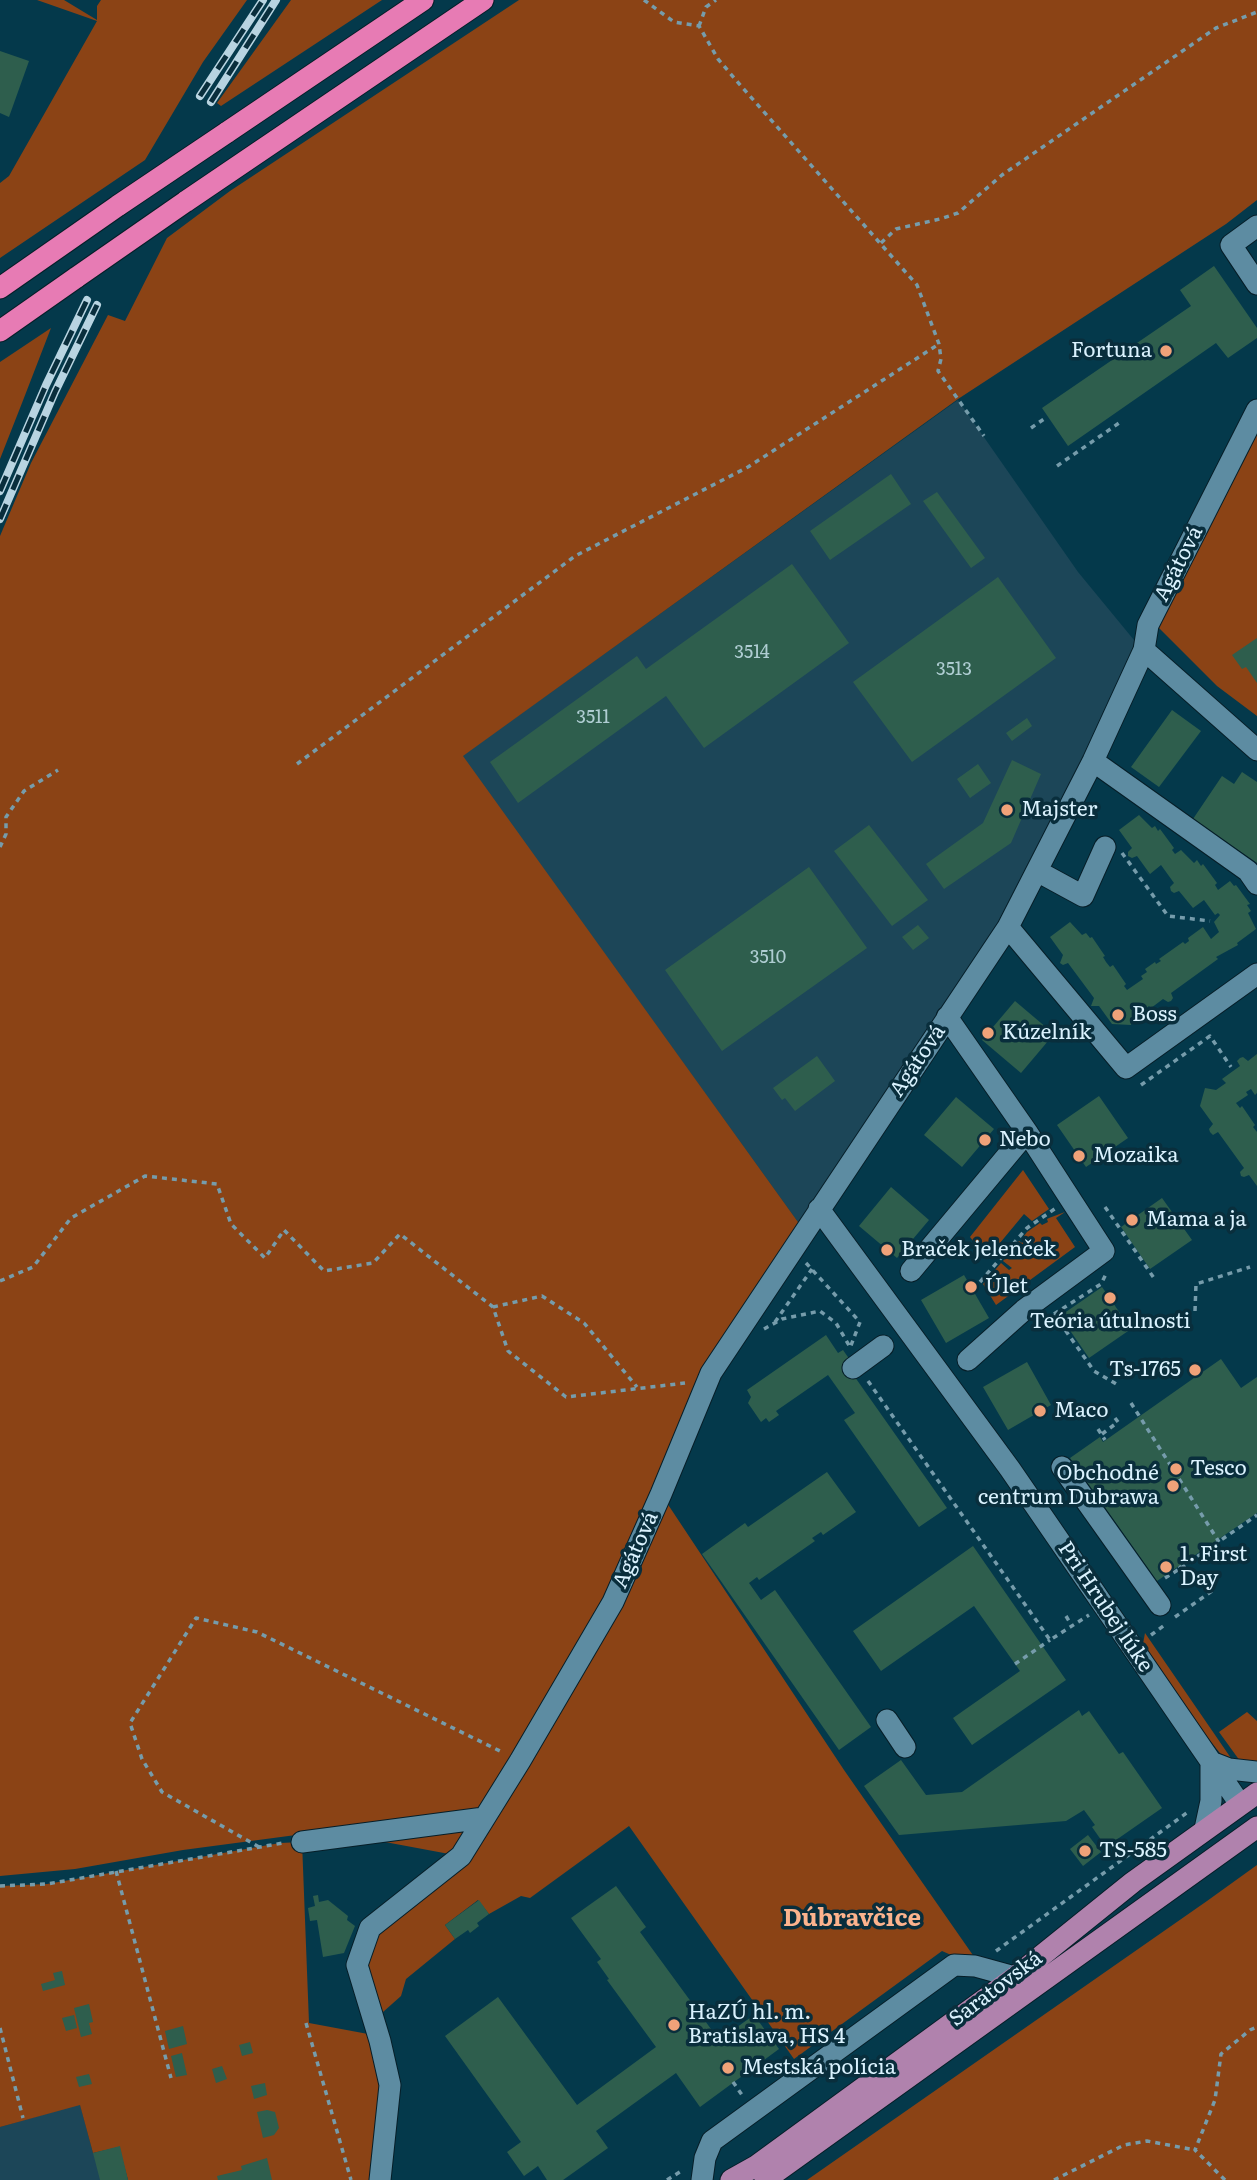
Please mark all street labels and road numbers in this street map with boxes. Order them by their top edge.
street label: Agátová [1149,522,1209,606]
street label: Agátová [885,1020,951,1102]
street label: Agátová [608,1508,664,1592]
street label: Pri Hrubej lúke [1052,1537,1158,1677]
street label: Saratovská [945,1946,1047,2032]

